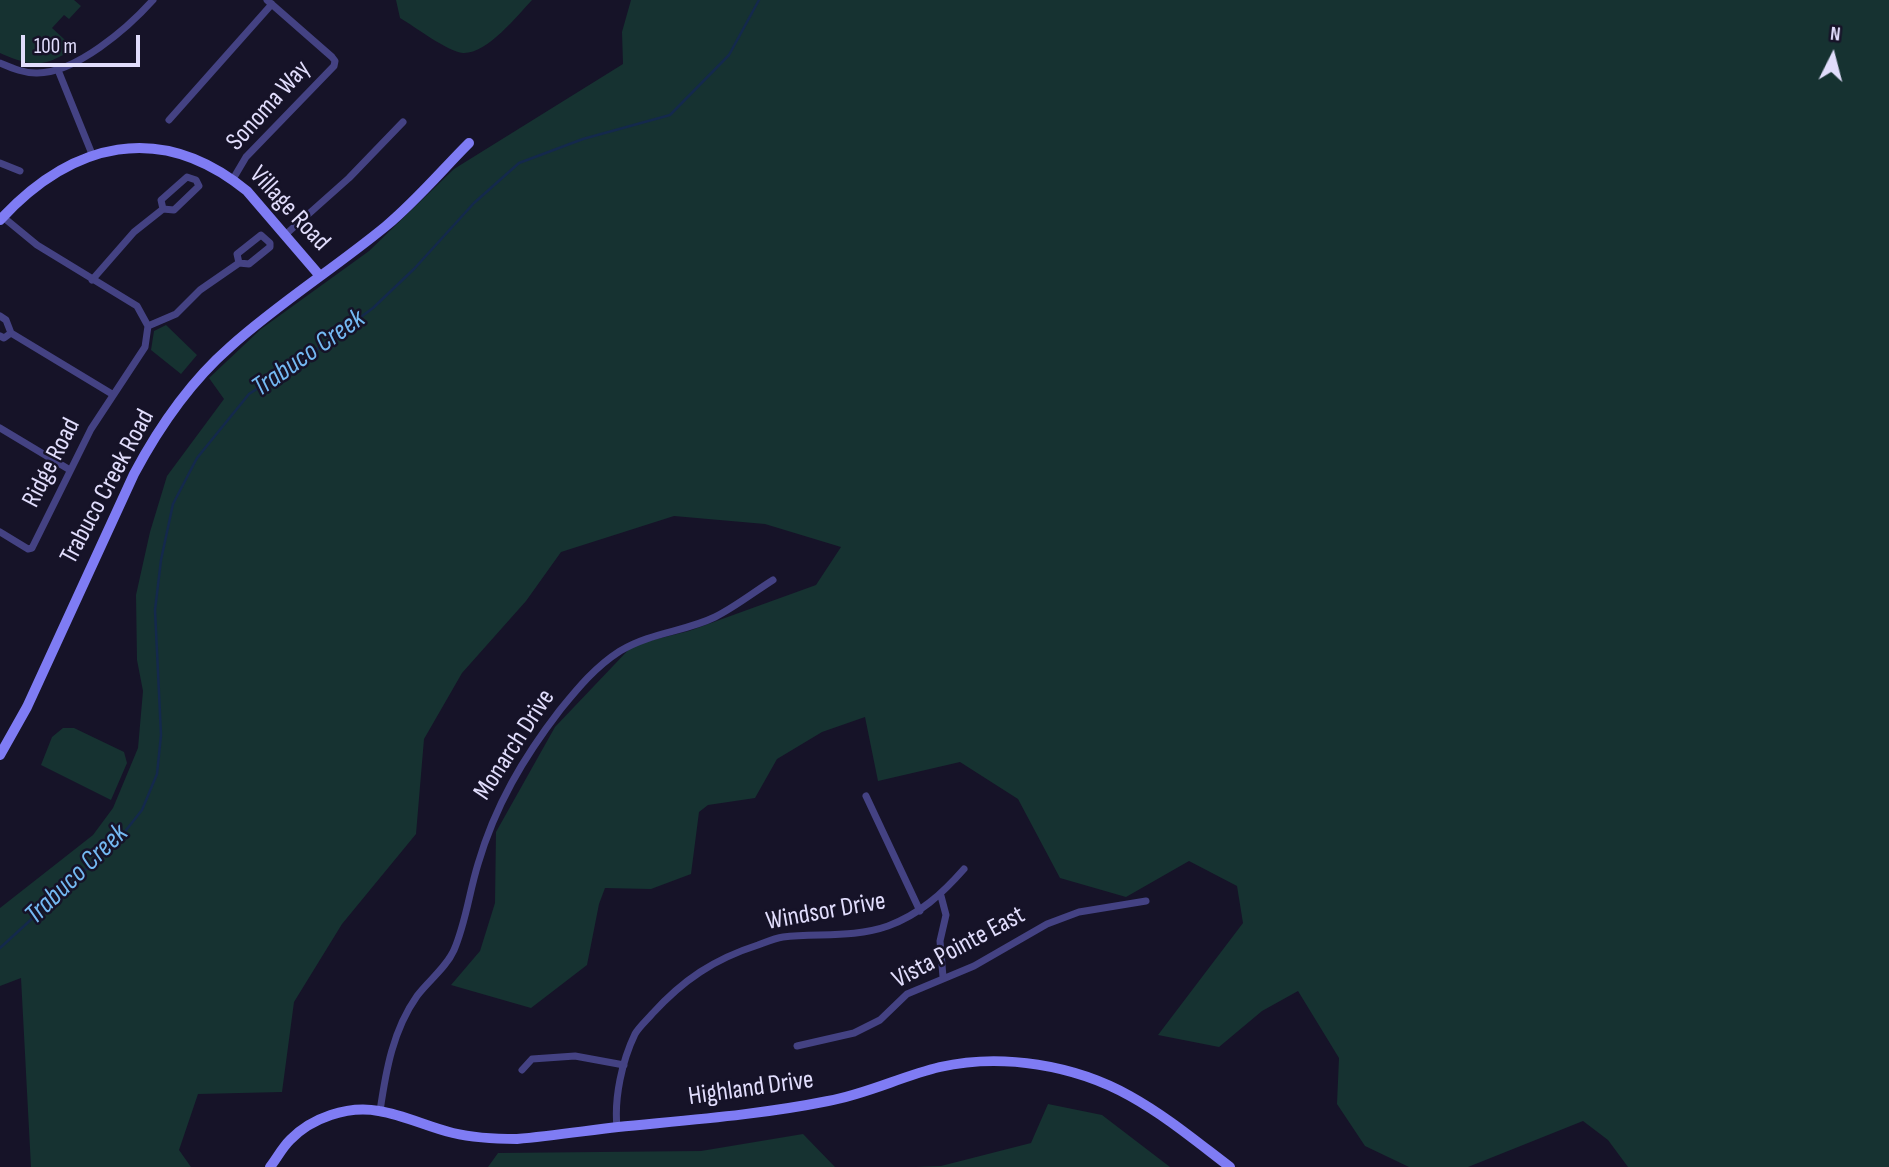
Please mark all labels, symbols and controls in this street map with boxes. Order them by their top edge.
scale bar [24,21,144,65]
north arrow [1798,21,1868,91]
text: N [1829,23,1841,47]
text: 100 m [34,34,77,59]
street label: Sonoma Way [220,54,318,158]
street label: Village Road [242,160,336,258]
water label: Trabuco Creek [246,303,372,405]
street label: Trabuco Creek Road [54,404,162,570]
street label: Ridge Road [16,413,88,513]
street label: Monarch Drive [468,684,562,806]
water label: Trabuco Creek [18,818,136,932]
street label: Windsor Drive [764,886,888,938]
street label: Vista Pointe East [887,900,1031,996]
street label: Highland Drive [686,1065,816,1113]

